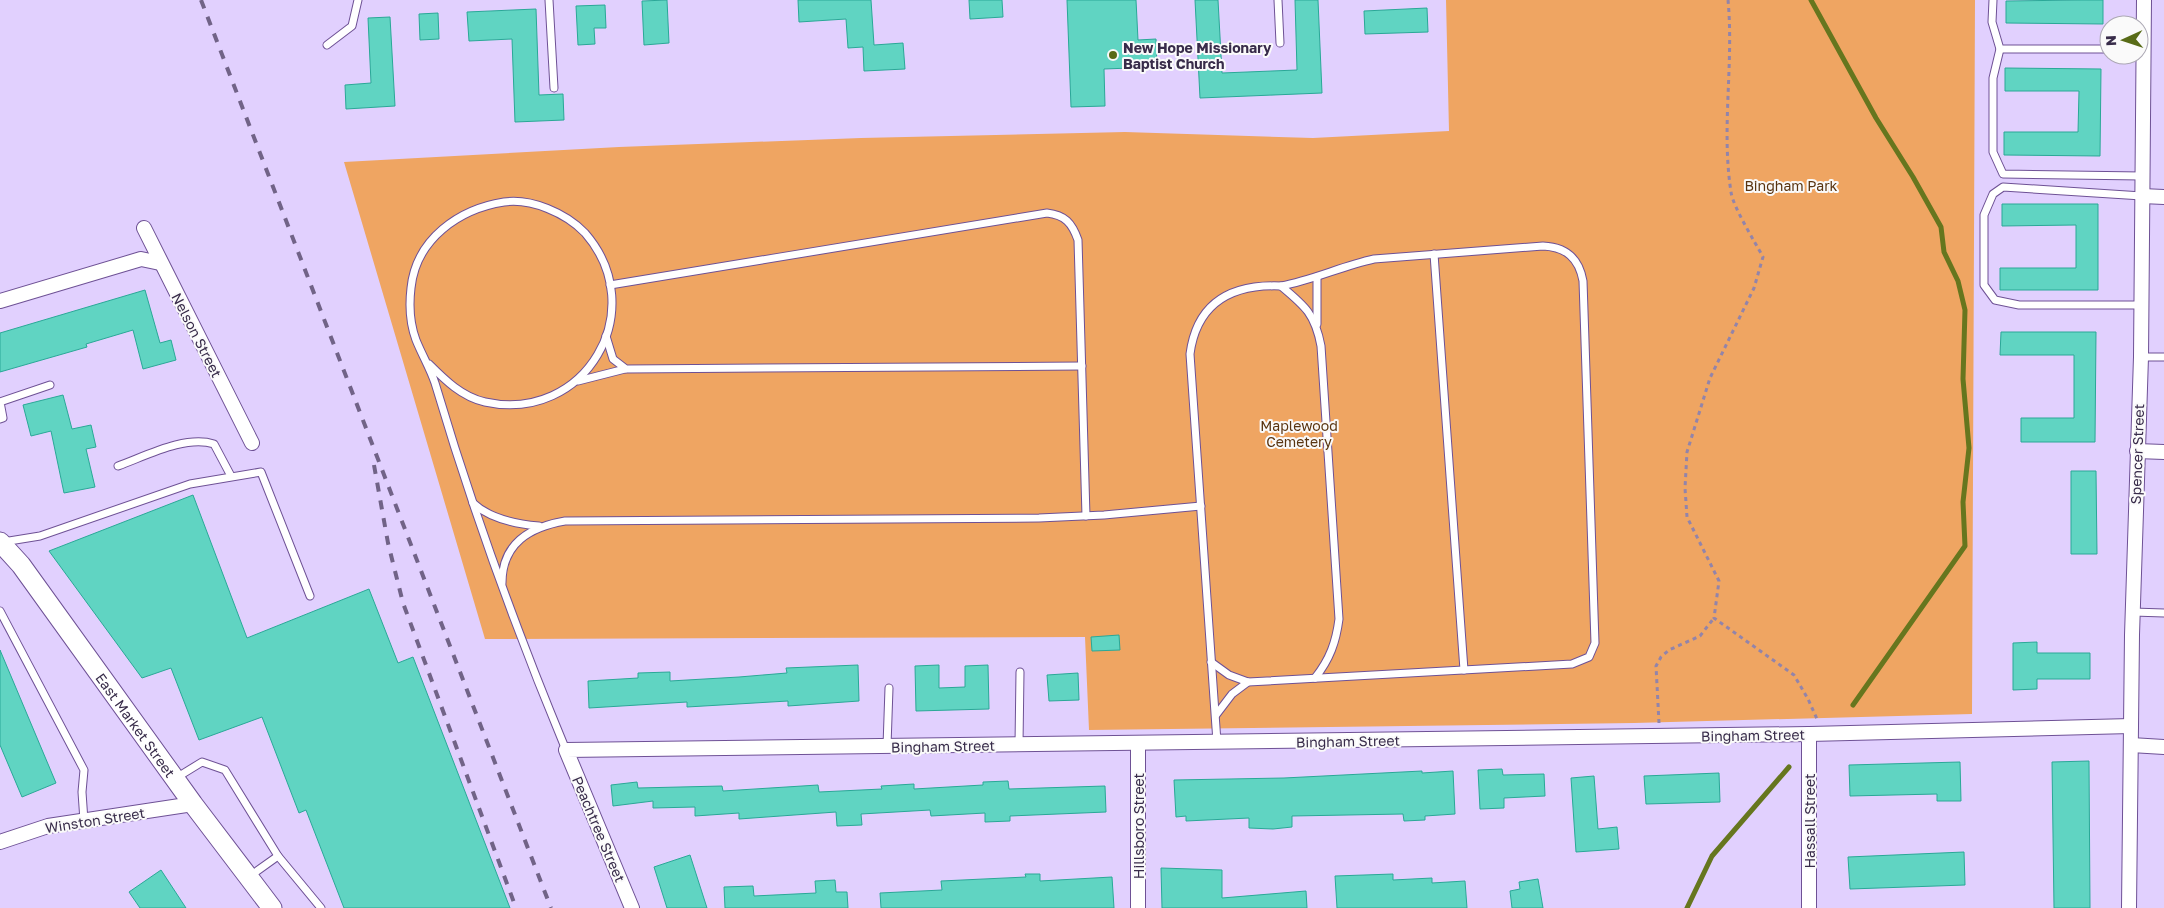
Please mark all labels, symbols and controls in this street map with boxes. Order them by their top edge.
north arrow [2099,15,2149,65]
text: N [2102,35,2119,46]
place label: New Hope Missionary Baptist Church [1123,39,1272,72]
marker: New Hope Missionary Baptist Church [1107,49,1119,61]
park label: Bingham Park [1744,177,1838,194]
street label: Nelson Street [168,290,226,380]
street label: Spencer Street [2127,404,2147,504]
park label: Maplewood Cemetery [1260,417,1338,450]
street label: East Market Street [93,669,179,780]
street label: Bingham Street [1701,726,1805,744]
street label: Bingham Street [1296,732,1400,750]
street label: Bingham Street [891,737,995,755]
street label: Hillsboro Street [1130,773,1147,879]
street label: Hassall Street [1801,773,1818,869]
street label: Peachtree Street [569,774,629,884]
street label: Winston Street [44,804,146,836]

